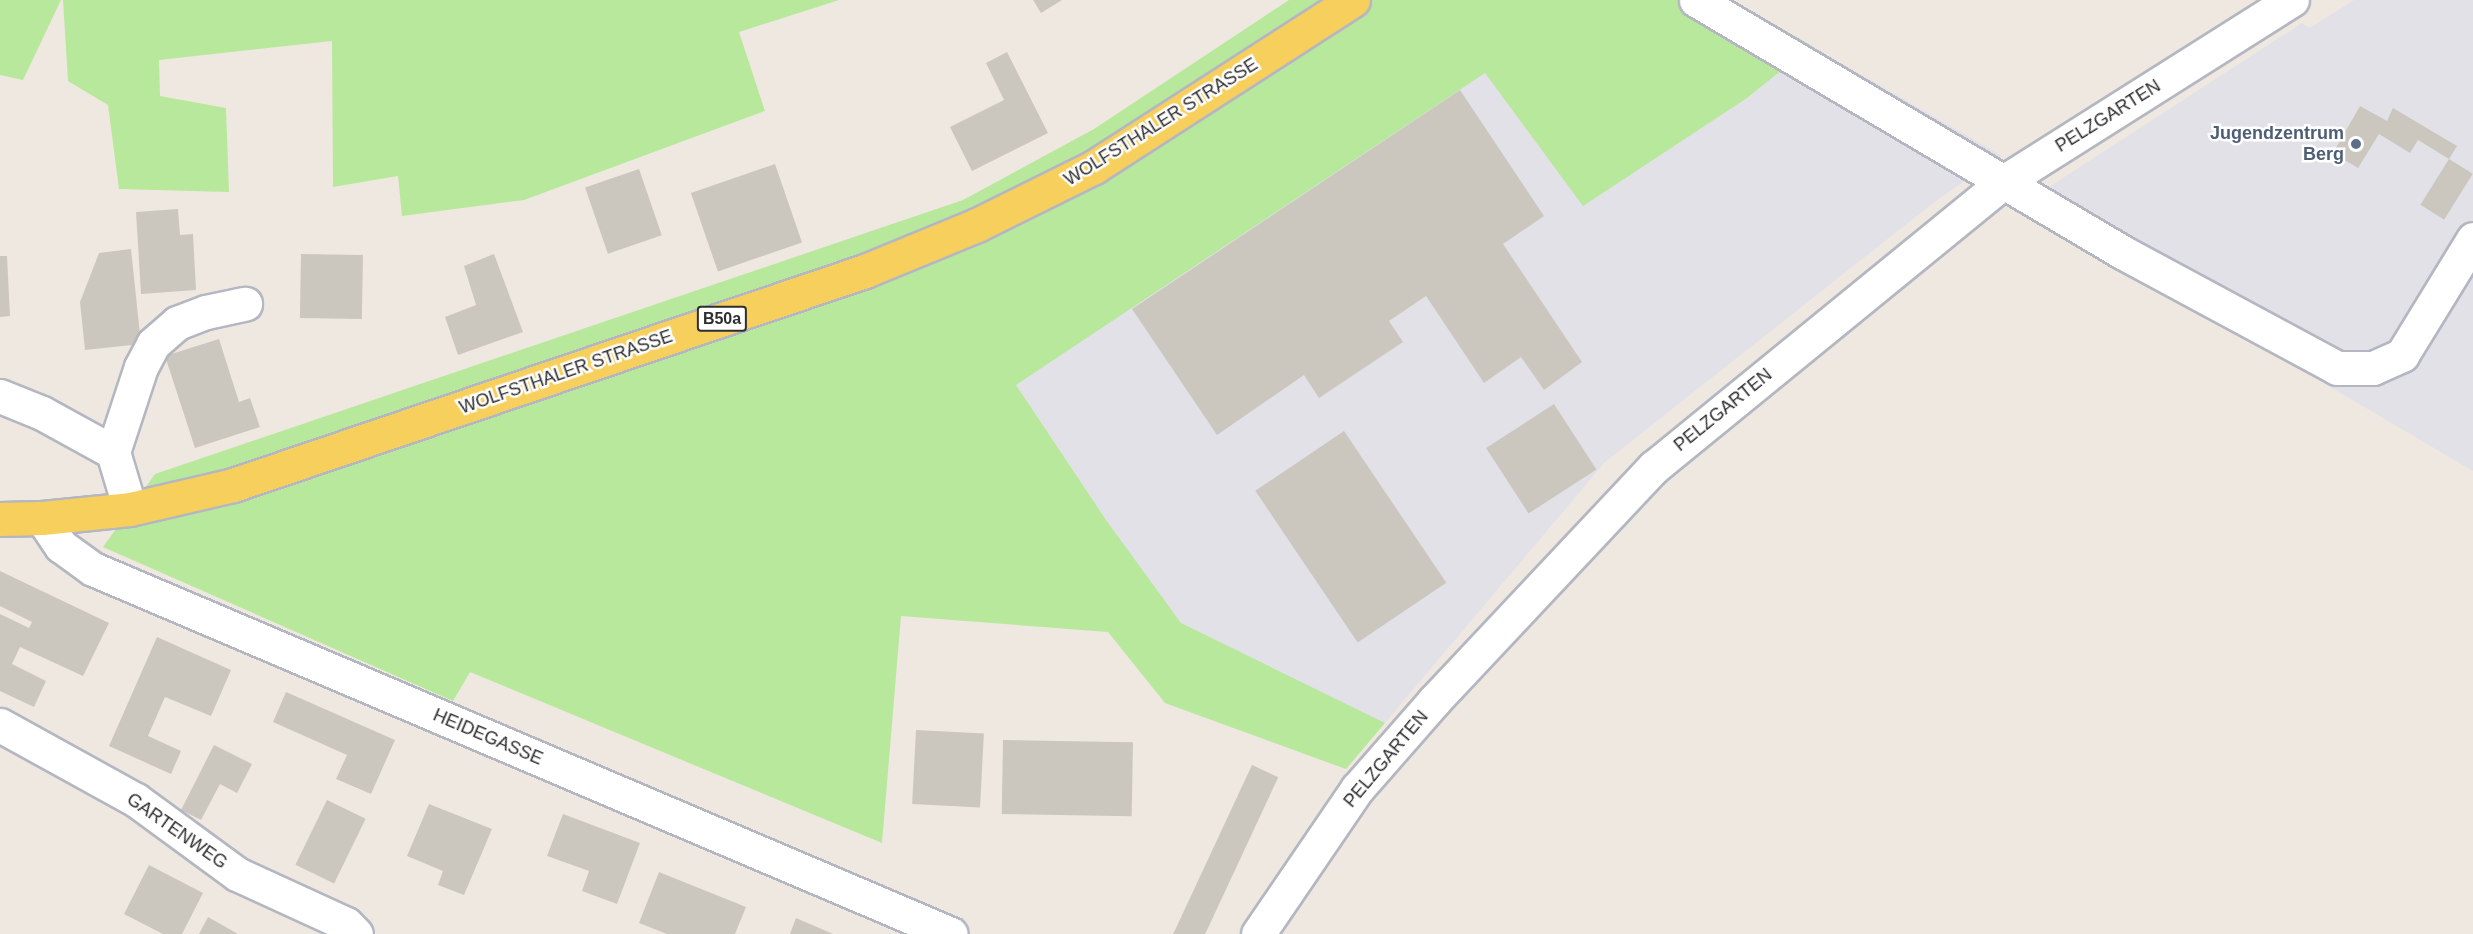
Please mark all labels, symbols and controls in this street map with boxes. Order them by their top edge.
street label: WOLFSTHALER STRASSE [1060,53,1262,191]
street label: PELZGARTEN [2052,75,2164,157]
place label: Jugendzentrum Berg [2210,123,2344,166]
marker: Jugendzentrum Berg [2349,137,2363,151]
road number: B50a [696,306,748,332]
street label: WOLFSTHALER STRASSE [457,325,675,419]
street label: PELZGARTEN [1670,364,1776,456]
street label: HEIDEGASSE [430,704,546,770]
street label: PELZGARTEN [1339,706,1433,812]
street label: GARTENWEG [123,788,231,874]

